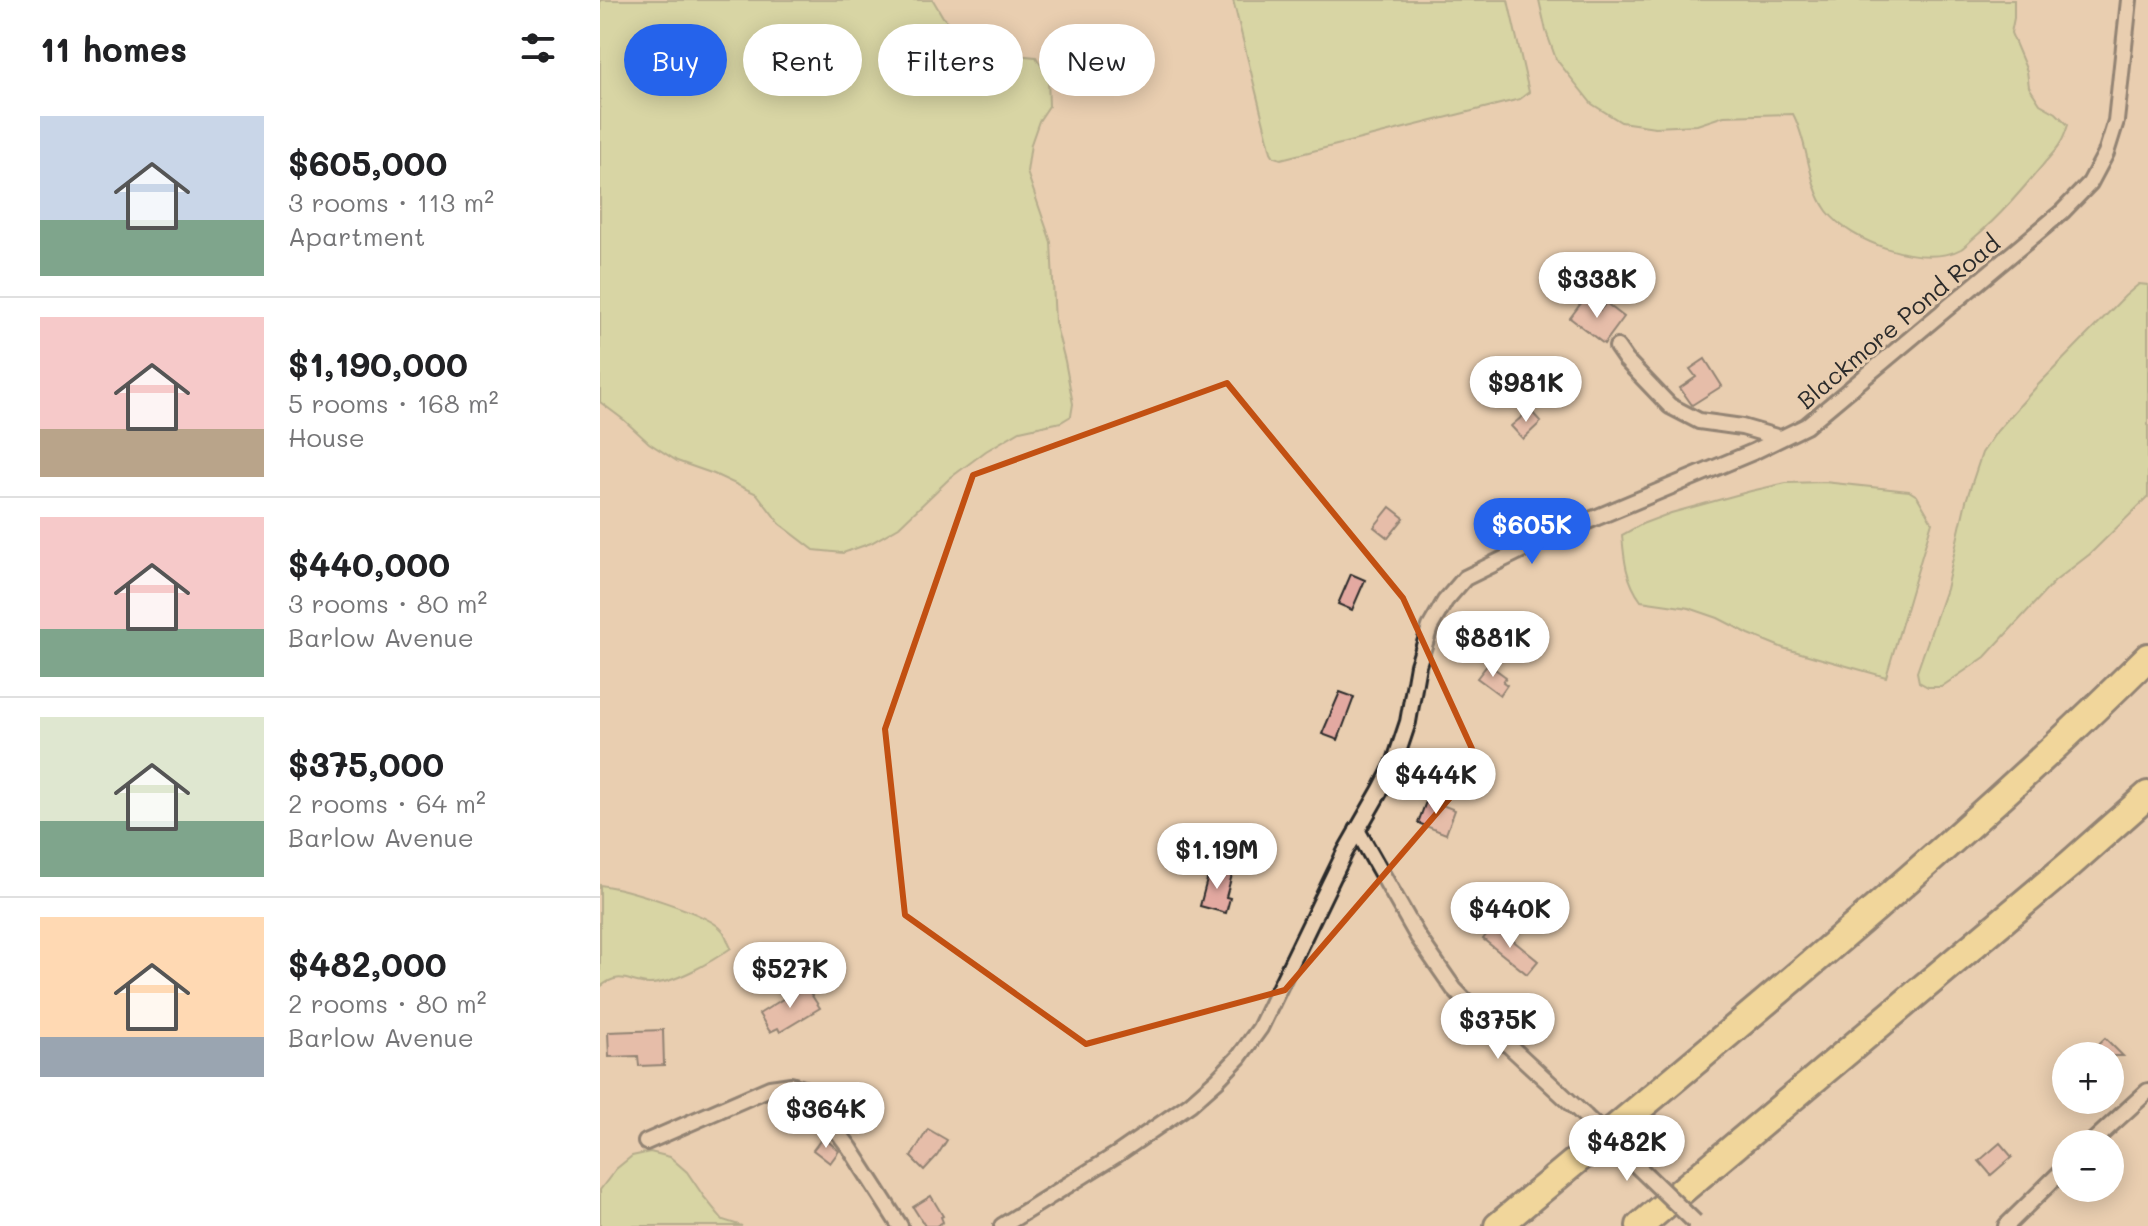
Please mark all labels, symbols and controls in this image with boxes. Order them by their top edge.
chip: Buy [624,24,727,96]
chip: Rent [743,24,862,96]
chip: Filters [878,24,1023,96]
chip: New [1039,24,1155,96]
text: 11 homes [40,26,187,71]
icon: filters [516,26,560,70]
text: $605,000 [288,140,447,185]
icon: home [104,148,200,244]
text: 3 rooms · 113 m² [288,185,494,219]
text: Apartment [288,219,425,253]
street label: Blackmore Pond Road [1790,227,2006,415]
pin: $338K [1541,252,1653,320]
text: $338K [1557,261,1637,295]
text: $1,190,000 [288,341,468,386]
icon: home [104,349,200,445]
pin: $981K [1470,356,1582,424]
text: $981K [1488,365,1564,399]
text: 5 rooms · 168 m² [288,386,499,420]
text: House [288,420,365,454]
pin: $605K [1476,498,1588,566]
text: $605K [1492,507,1572,541]
text: $440,000 [288,541,450,586]
icon: home [104,549,200,645]
text: 3 rooms · 80 m² [288,586,487,620]
pin: $881K [1437,611,1549,679]
text: Barlow Avenue [288,620,474,654]
text: $881K [1455,620,1531,654]
text: $375,000 [288,741,444,786]
pin: $444K [1380,748,1492,816]
icon: home [104,749,200,845]
text: $444K [1395,757,1477,791]
text: 2 rooms · 64 m² [288,786,486,820]
text: Barlow Avenue [288,820,474,854]
pin: $1.19M [1152,823,1282,891]
text: $1.19M [1175,832,1259,866]
pin: $440K [1454,882,1566,950]
text: $440K [1469,891,1551,925]
text: $482,000 [288,941,447,986]
pin: $527K [734,942,846,1010]
icon: home [104,949,200,1045]
text: $527K [751,951,829,985]
text: 2 rooms · 80 m² [288,986,487,1020]
pin: $375K [1442,993,1554,1061]
text: $375K [1459,1002,1537,1036]
text: Barlow Avenue [288,1020,474,1054]
map controls [2052,1042,2124,1202]
button: + [2052,1042,2124,1114]
pin: $364K [770,1082,882,1150]
text: $364K [786,1091,867,1125]
pin: $482K [1571,1115,1683,1183]
text: $482K [1587,1124,1667,1158]
button: − [2052,1130,2124,1202]

